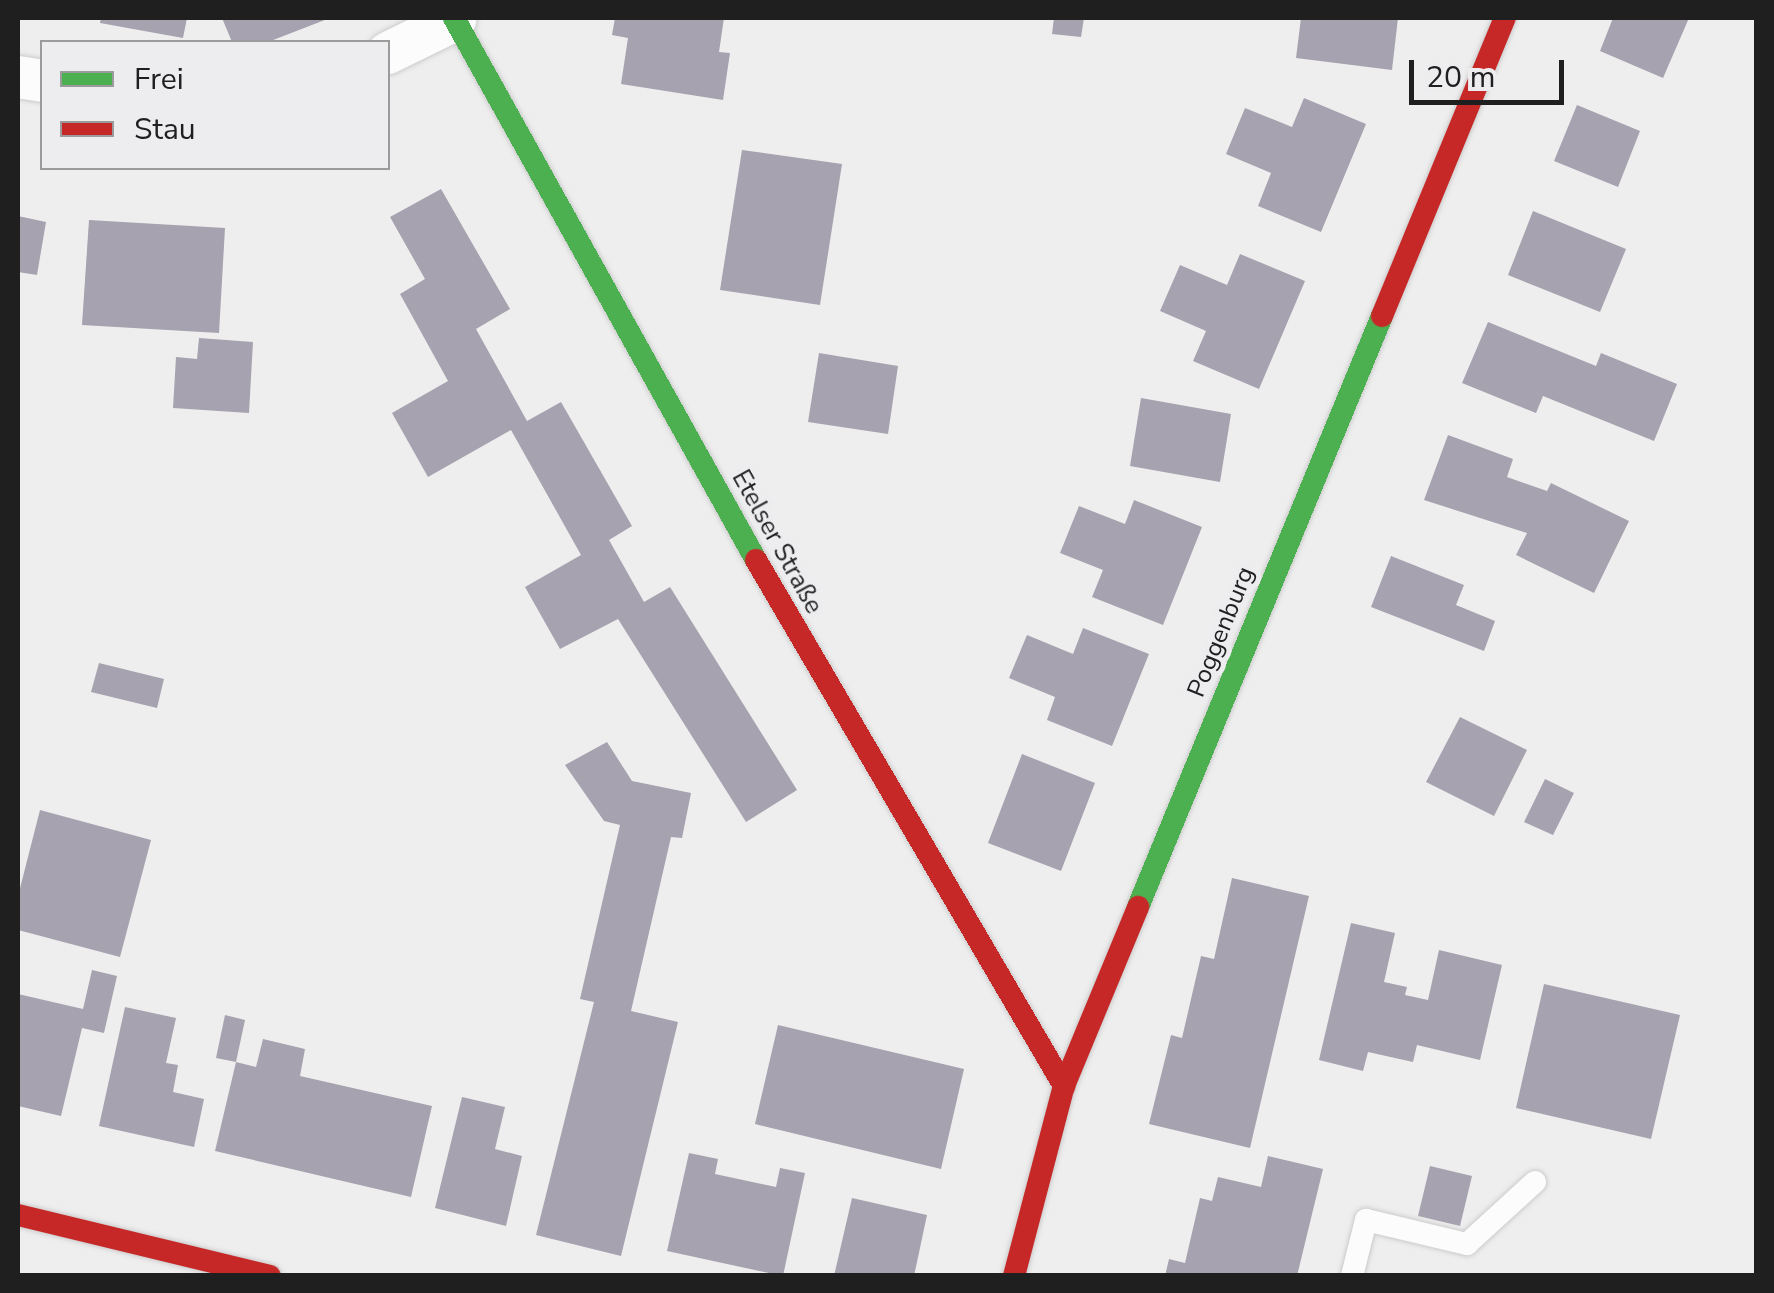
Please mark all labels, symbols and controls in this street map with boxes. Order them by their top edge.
legend [40,40,390,170]
scale bar [1414,40,1569,102]
text: 20 m [1426,57,1495,98]
text: Frei [134,59,184,100]
text: Stau [134,109,196,150]
street label: Etelser Straße [725,465,829,619]
street label: Poggenburg [1181,562,1261,702]

